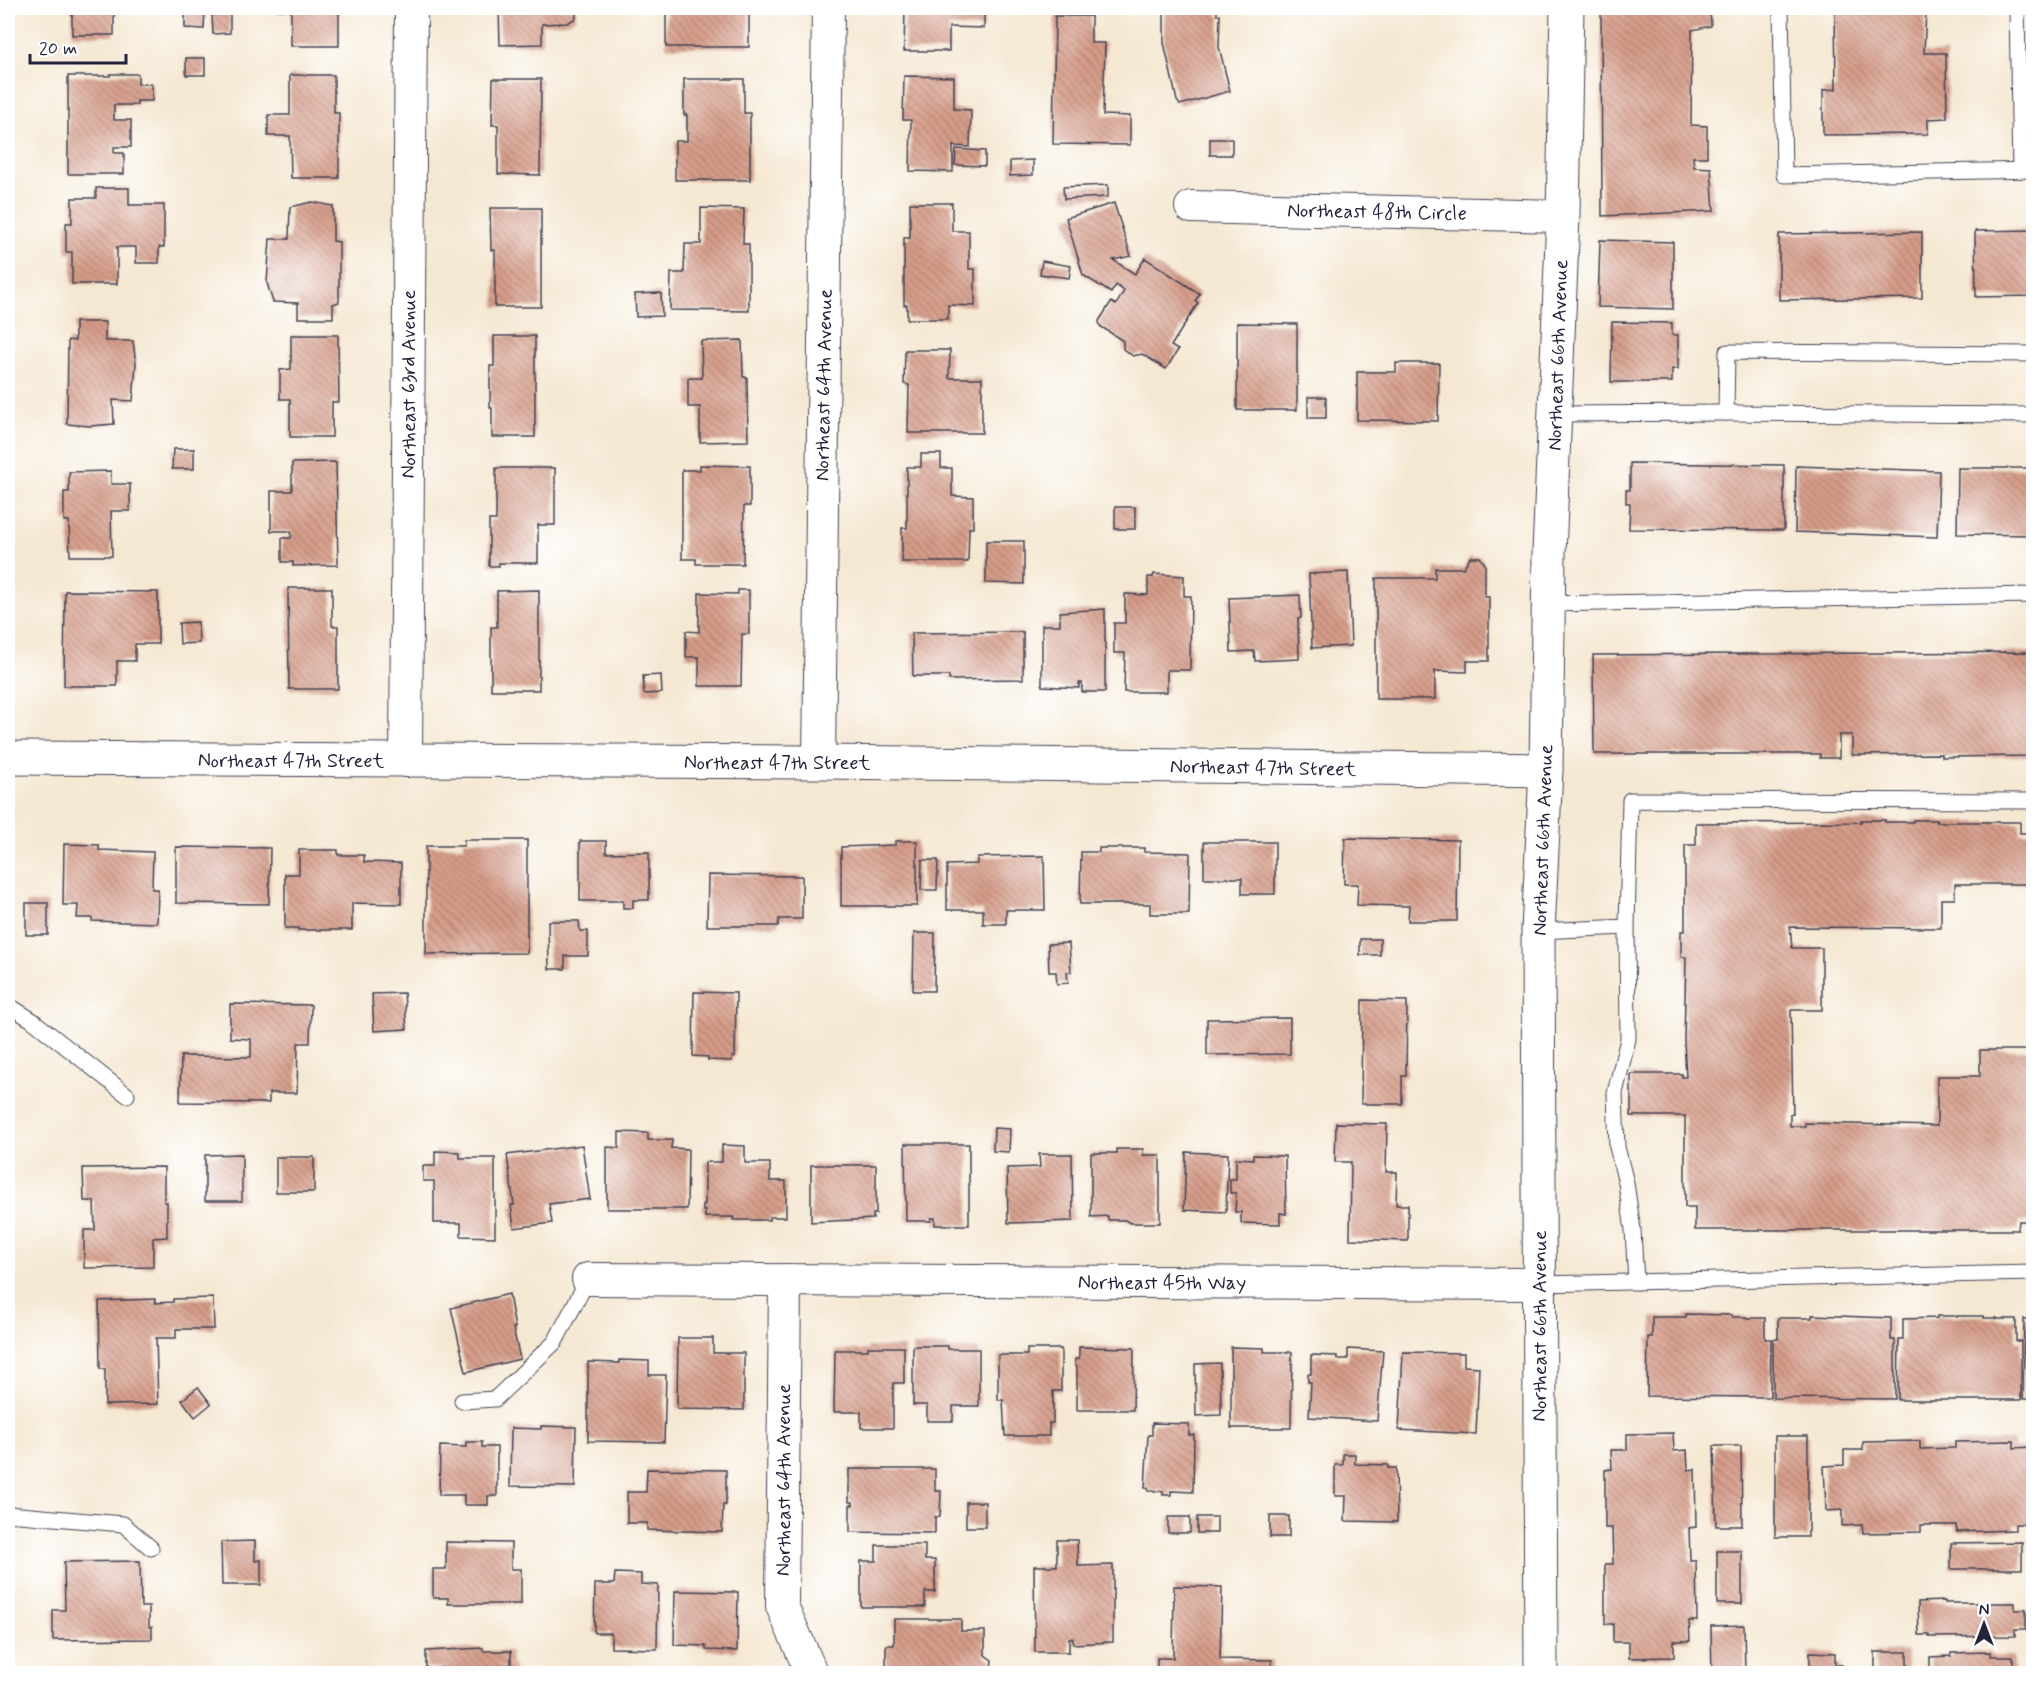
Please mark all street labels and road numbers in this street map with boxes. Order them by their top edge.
street label: Northeast 48th Circle [1287,197,1467,228]
street label: Northeast 66th Avenue [1542,259,1575,451]
street label: Northeast 64th Avenue [809,288,840,482]
street label: Northeast 63rd Avenue [396,289,423,478]
street label: Northeast 66th Avenue [1527,744,1560,936]
street label: Northeast 47th Street [198,748,384,775]
street label: Northeast 47th Street [684,750,870,777]
street label: Northeast 47th Street [1170,753,1357,784]
street label: Northeast 66th Avenue [1527,1230,1554,1422]
street label: Northeast 45th Way [1078,1270,1246,1297]
street label: Northeast 64th Avenue [771,1384,798,1576]

